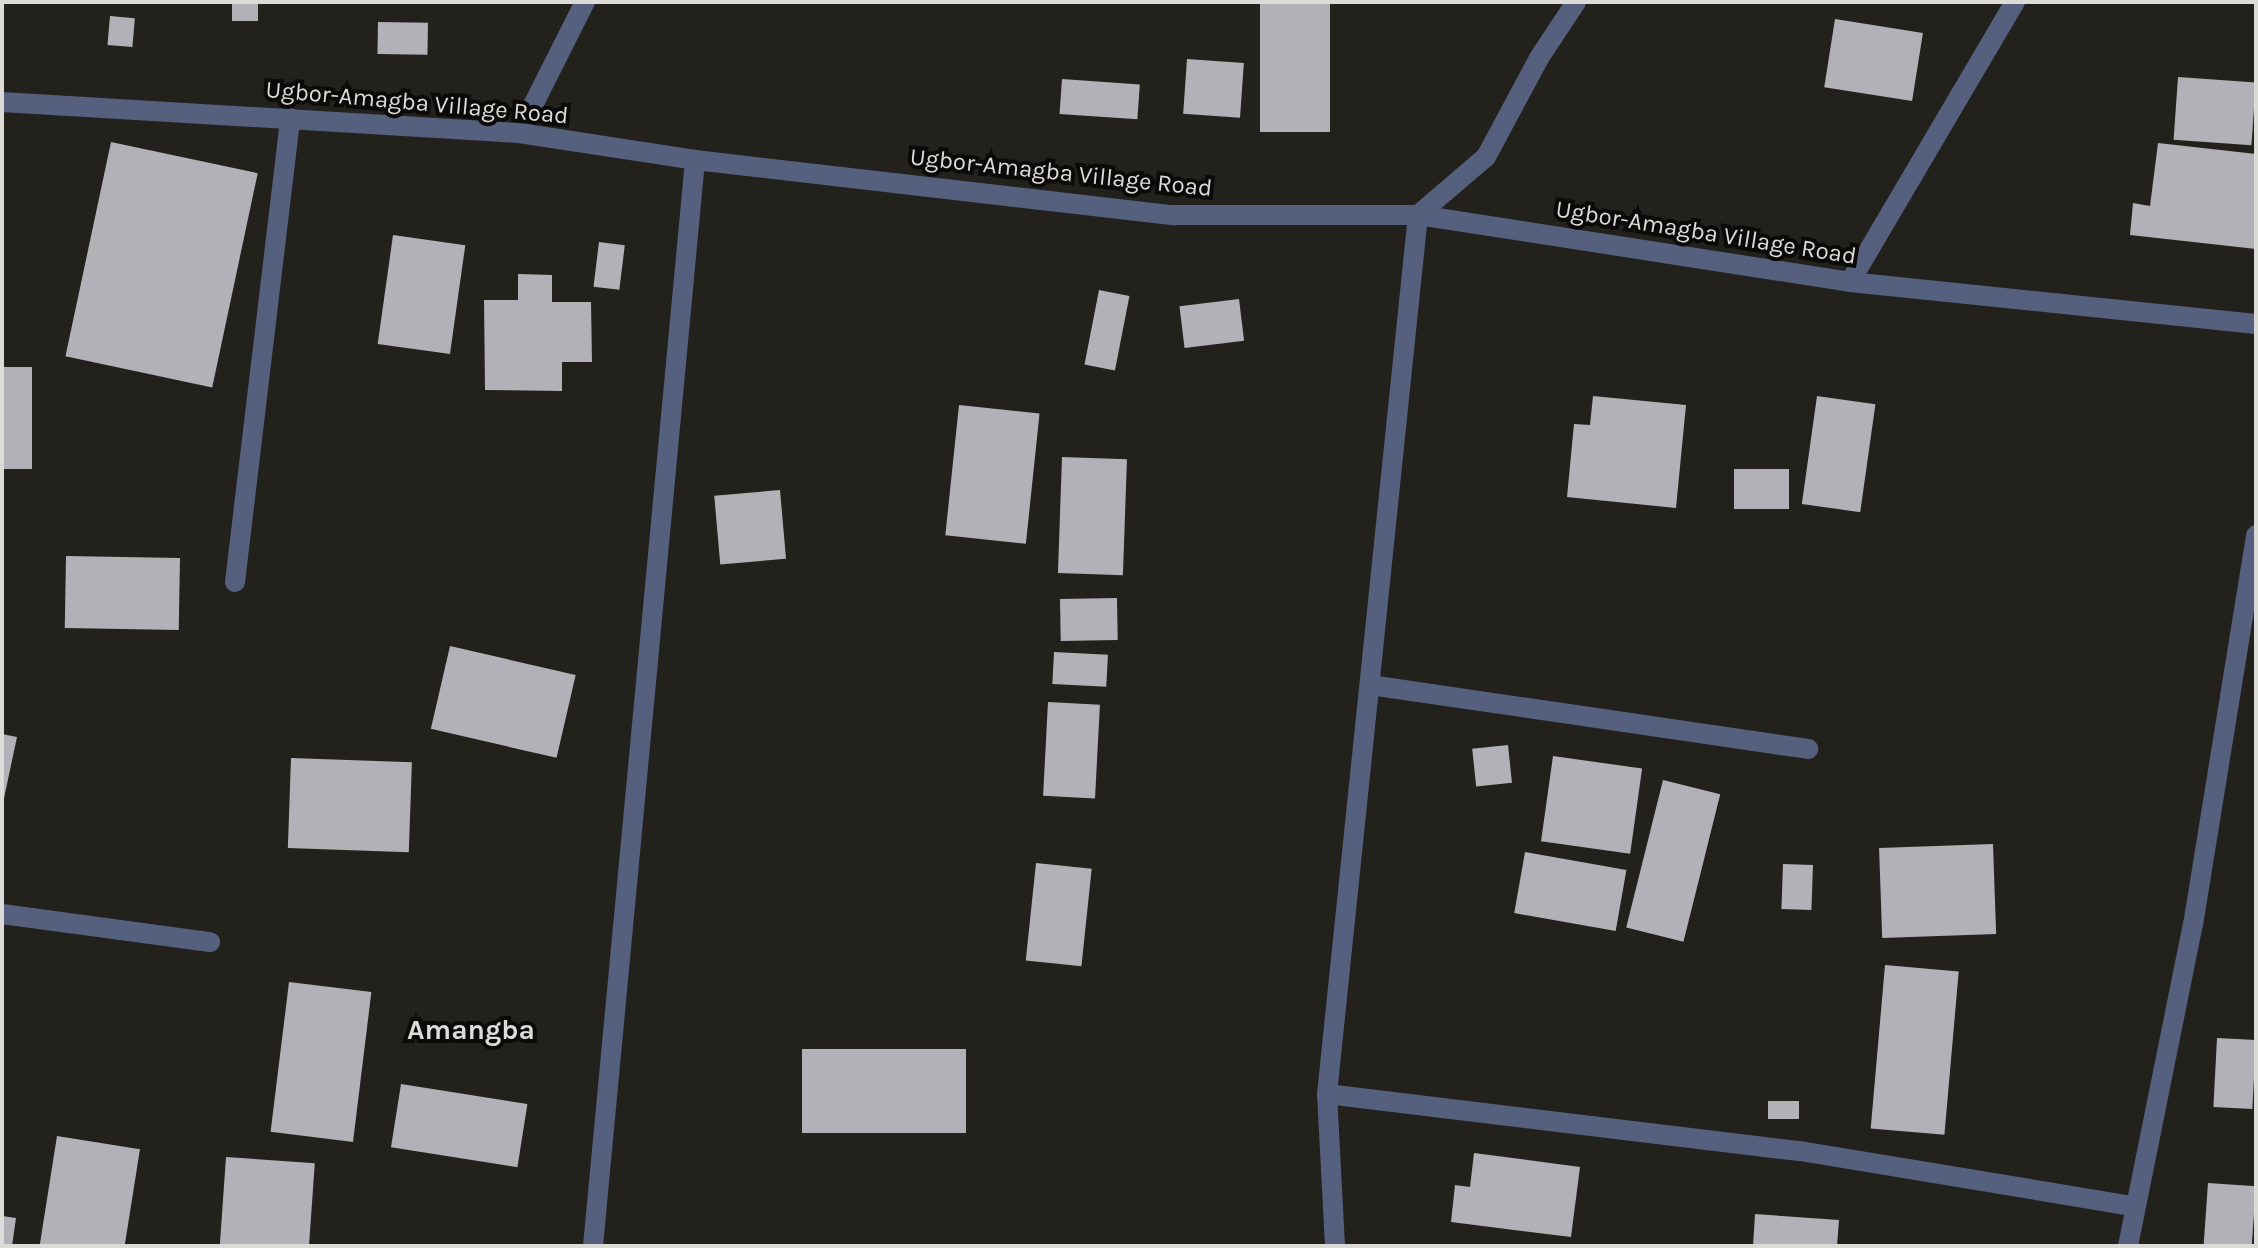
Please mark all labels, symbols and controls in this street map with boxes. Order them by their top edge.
street label: Ugbor-Amagba Village Road [264,75,570,131]
street label: Ugbor-Amagba Village Road [908,143,1214,203]
street label: Ugbor-Amagba Village Road [1554,195,1858,271]
district label: Amangba [407,1013,535,1047]

